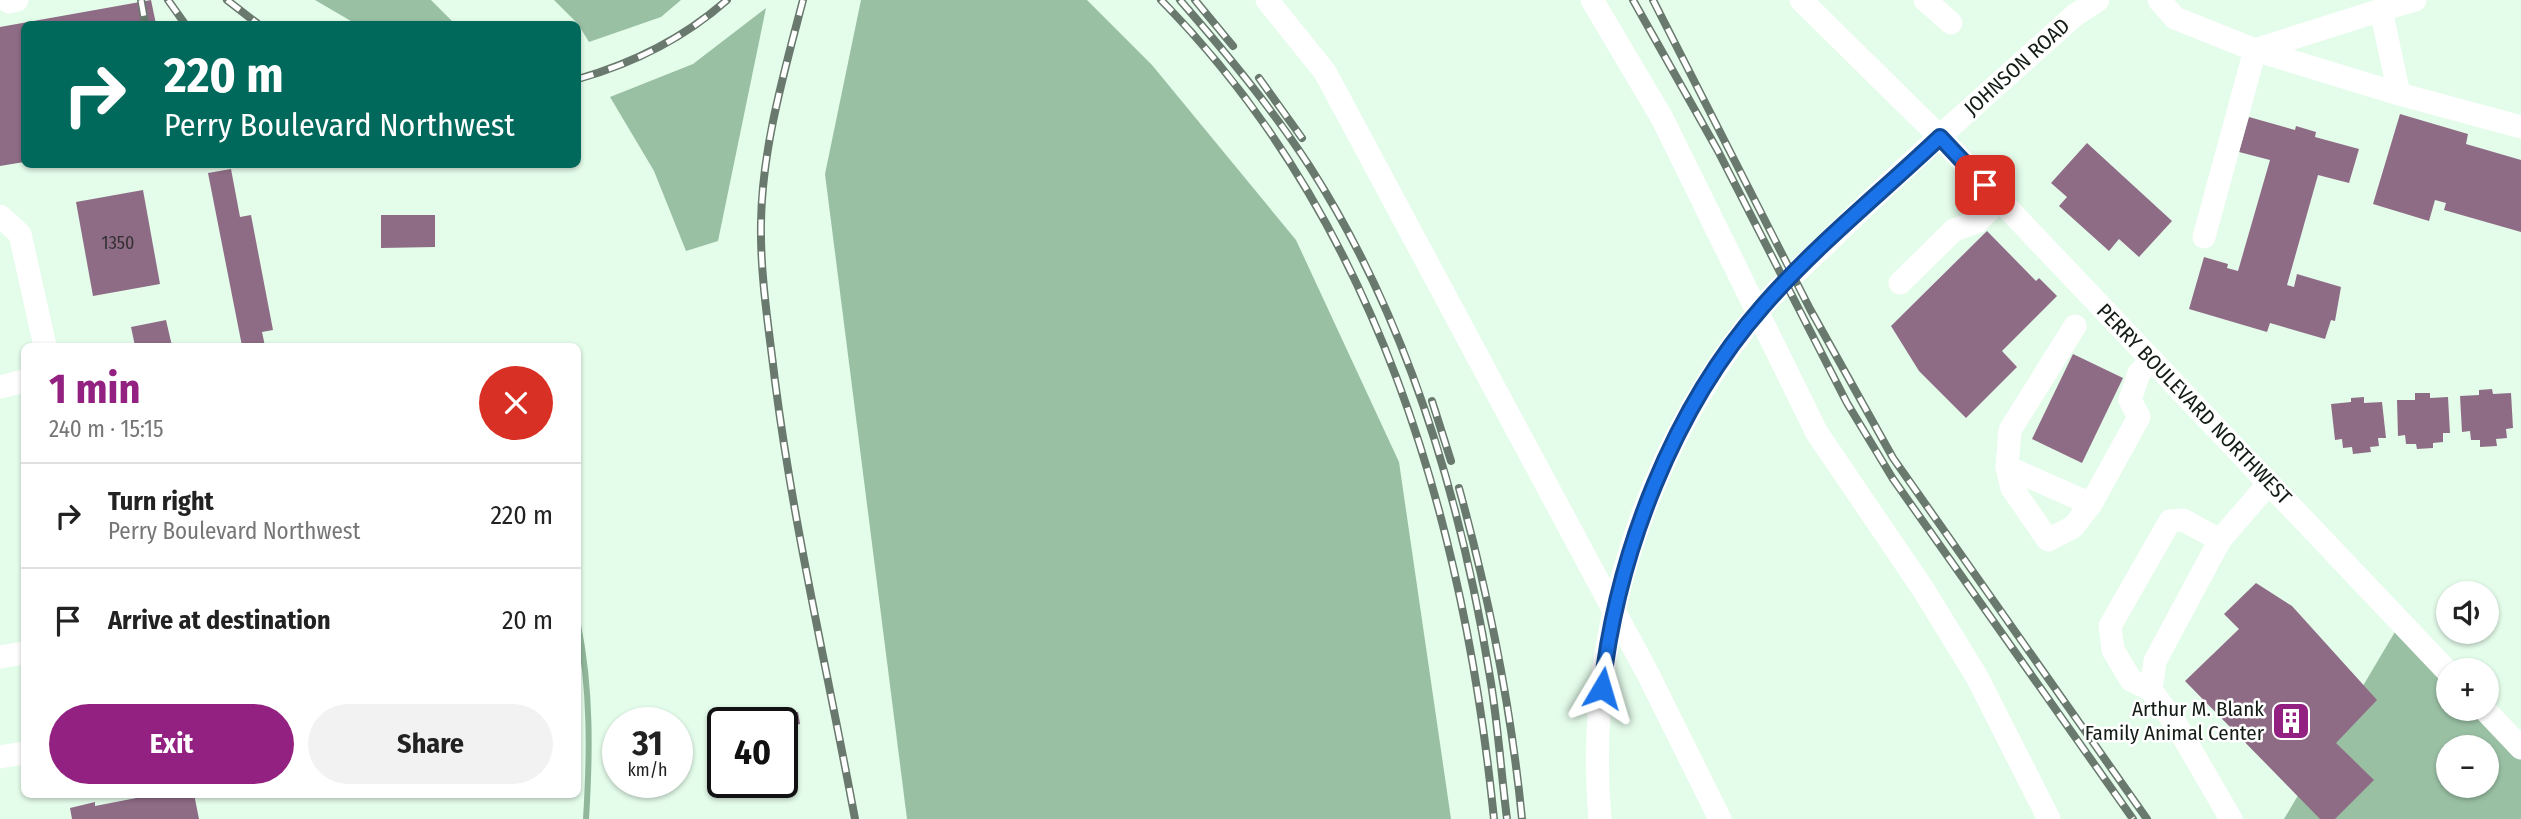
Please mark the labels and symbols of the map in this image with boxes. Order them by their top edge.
street label: JOHNSON ROAD [1959,13,2075,121]
pin [1955,155,2015,215]
house number: 1350 [102,232,134,254]
street label: PERRY BOULEVARD NORTHWEST [2091,298,2297,510]
position arrow [1565,651,1639,725]
place label: Arthur M. Blank Family Animal Center [2085,696,2265,746]
building icon: Arthur M. Blank Family Animal Center [2270,700,2312,742]
speed limit sign: 40 [707,707,798,798]

